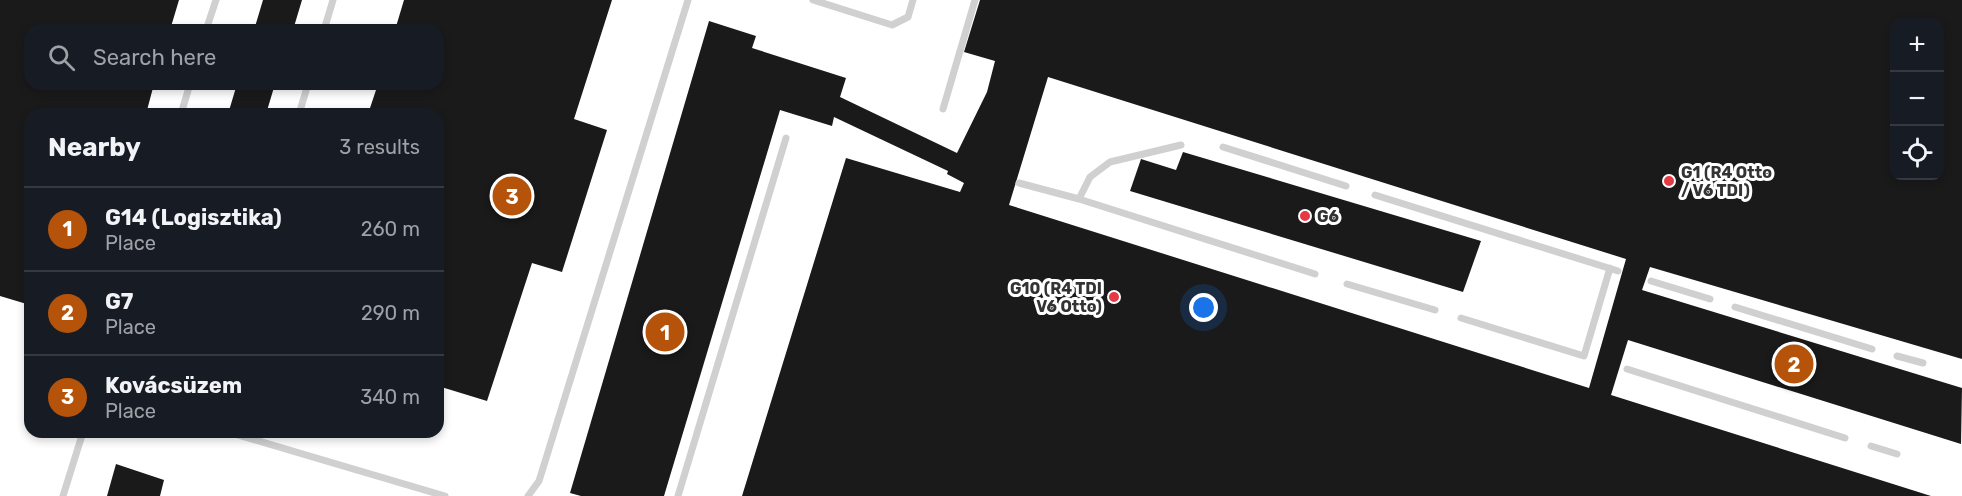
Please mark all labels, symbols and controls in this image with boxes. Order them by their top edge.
map controls [1890,18,1944,180]
button: + [1890,18,1944,72]
search box [24,24,444,90]
icon: search [45,41,78,74]
text: Search here [93,44,216,71]
button: − [1890,72,1944,126]
button: locate [1890,126,1944,180]
text: Nearby [48,132,141,163]
text: 3 results [339,135,420,159]
place label: G1 (R4 Otto / V6 TDI) [1681,163,1772,200]
pin: 3 [492,174,532,218]
marker: G1 (R4 Otto / V6 TDI) [1662,174,1676,188]
text: G14 (Logisztika) [105,204,282,231]
place label: G6 [1317,207,1339,226]
marker: G6 [1298,209,1312,223]
text: 1 [63,217,72,241]
text: 260 m [361,217,420,241]
text: Place [105,231,156,255]
place label: G10 (R4 TDI V6 Otto) [1010,279,1102,316]
text: G7 [105,288,133,315]
marker: G10 (R4 TDI V6 Otto) [1107,290,1121,304]
your location [1189,293,1218,322]
text: 2 [61,301,74,325]
text: 290 m [361,301,420,325]
pin: 1 [646,310,684,354]
text: Place [105,315,156,339]
pin: 2 [1774,342,1814,386]
text: Kovácsüzem [105,372,242,399]
text: 3 [61,385,74,409]
text: 340 m [360,385,420,409]
text: Place [105,399,156,423]

